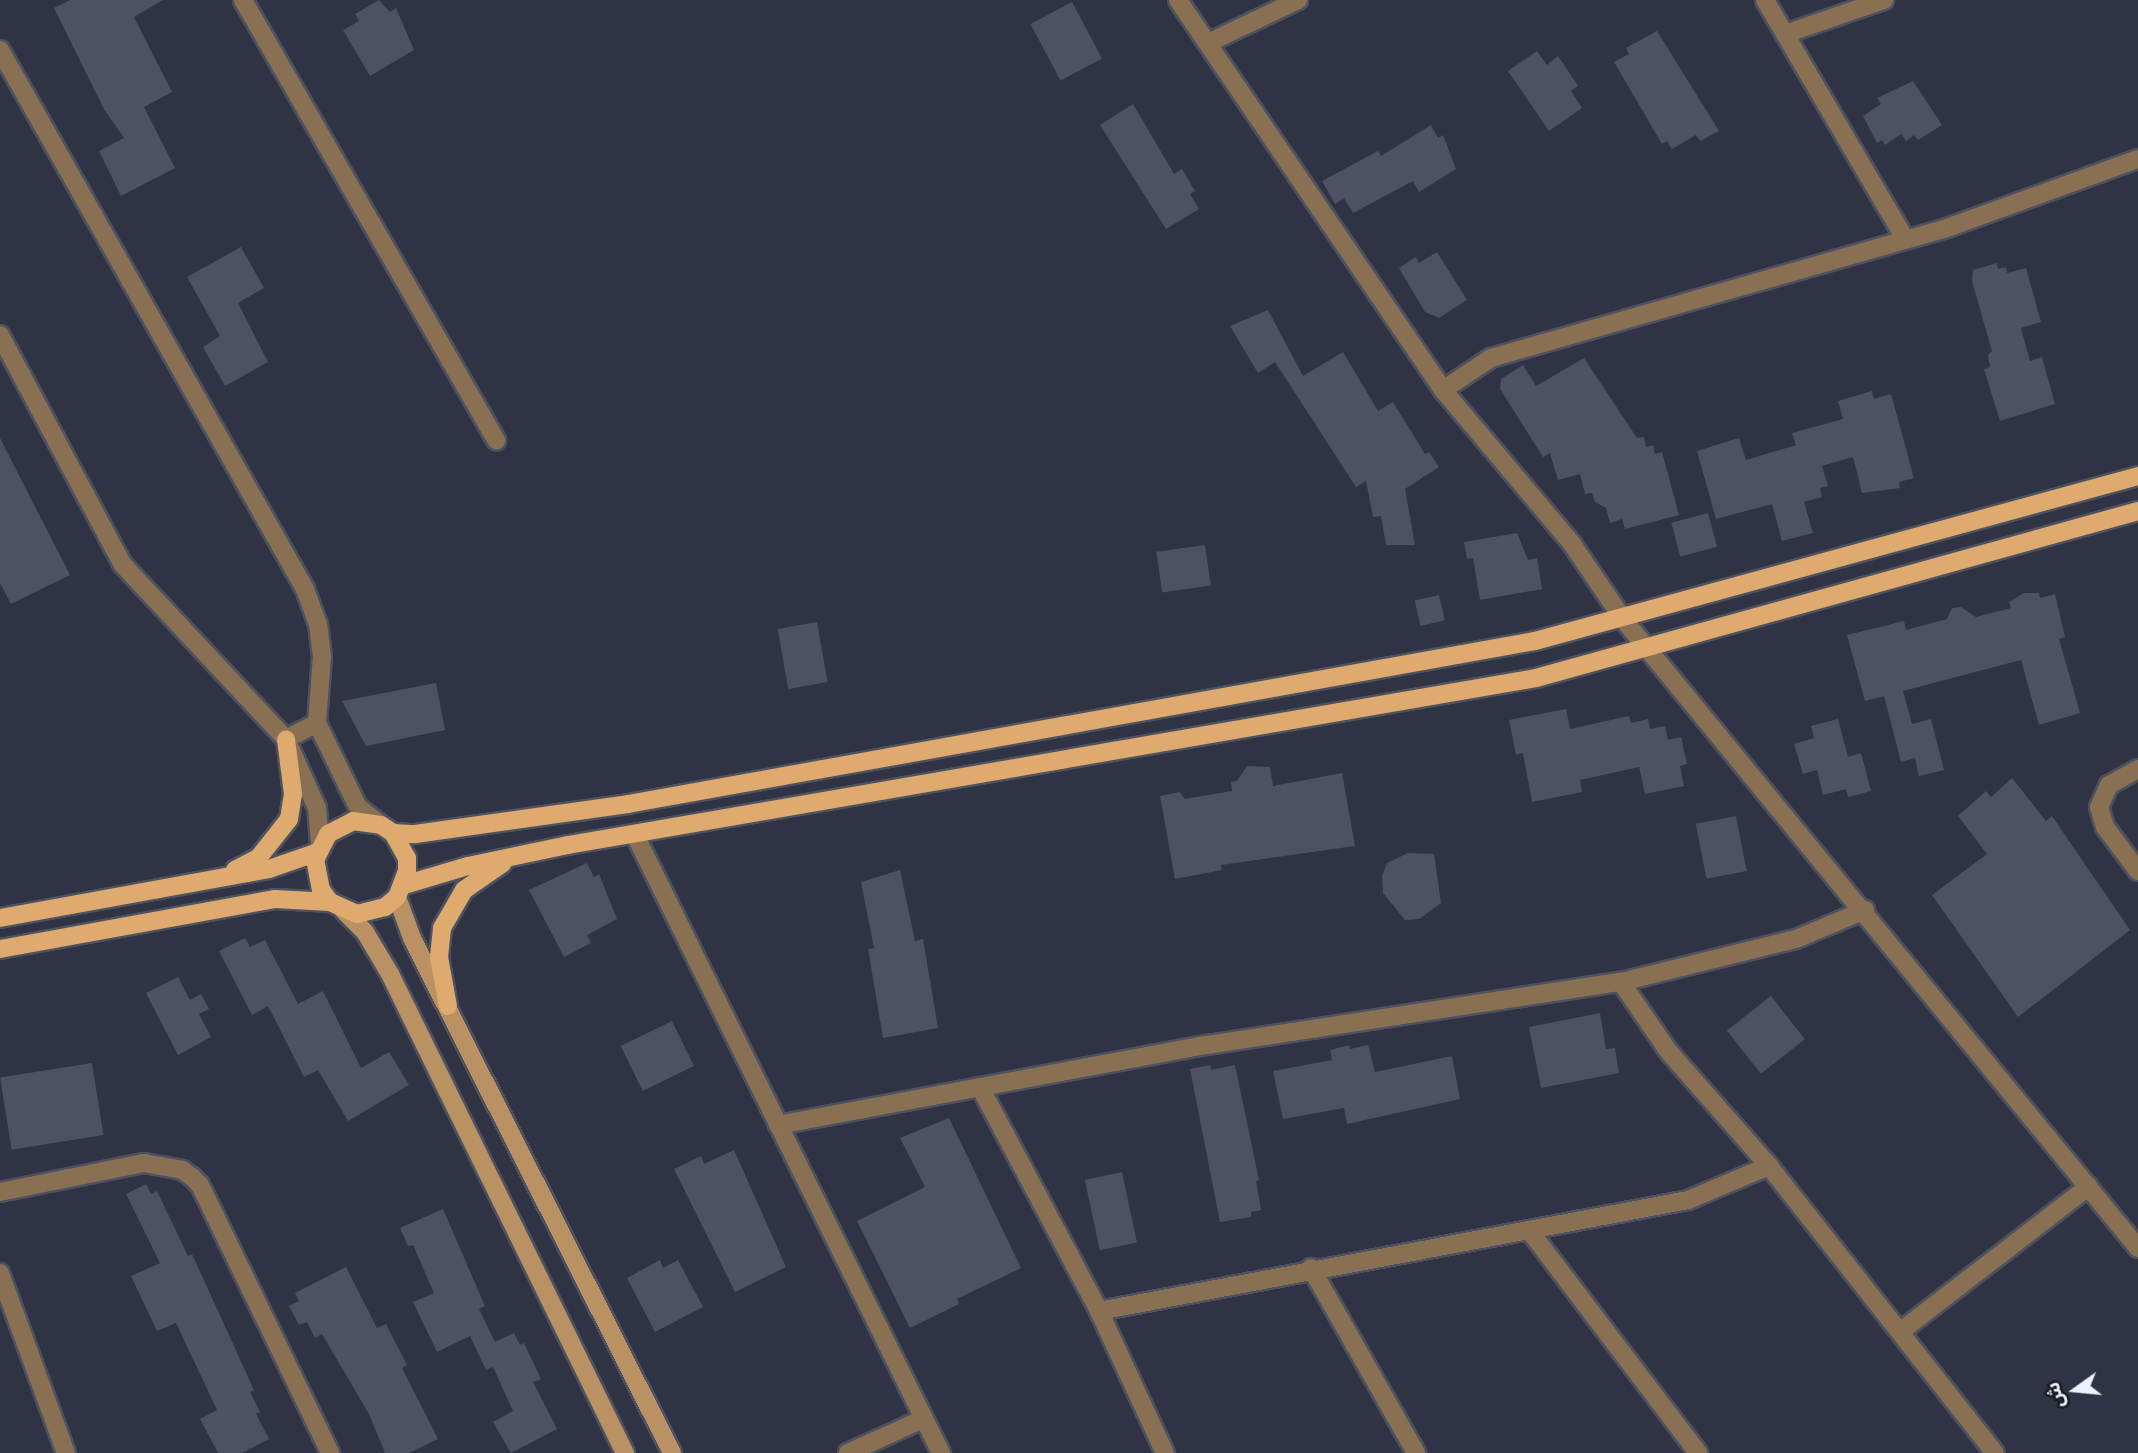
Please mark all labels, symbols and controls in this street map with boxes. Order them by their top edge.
north arrow [2040,1355,2110,1425]
text: ش [2039,1379,2071,1411]

